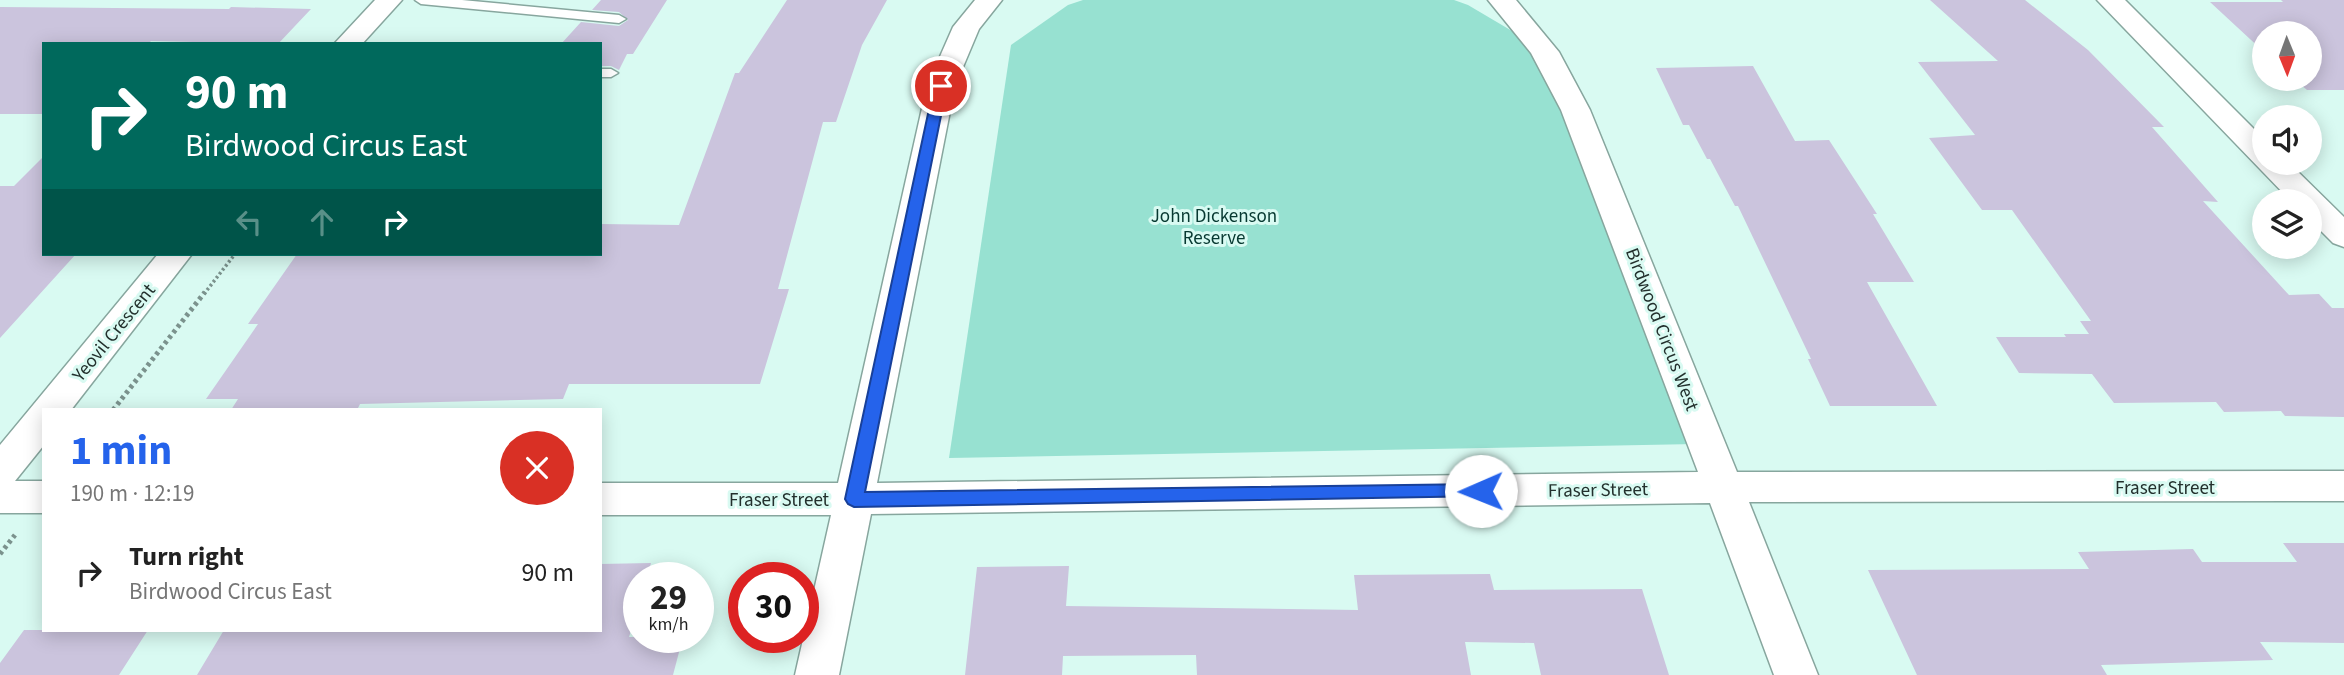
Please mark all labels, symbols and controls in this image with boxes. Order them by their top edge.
north arrow [2252,21,2322,91]
map controls [2252,21,2322,259]
pin [911,56,971,116]
text: 90 m [185,58,289,128]
icon: arrive [922,67,960,105]
icon: right [70,70,161,161]
button: sound [2252,105,2322,175]
text: Birdwood Circus East [185,123,467,169]
button: layers [2252,189,2322,259]
icon: left [230,203,268,241]
icon: ahead [303,203,341,241]
icon: right [376,203,414,241]
park label: John Dickenson Reserve [1151,203,1277,252]
street label: Birdwood Circus West [1618,244,1705,415]
street label: Yeovil Crescent [66,278,163,389]
text: 1 min [70,421,172,481]
button: close [500,431,574,505]
position arrow [1444,454,1518,528]
street label: Fraser Street [2115,475,2216,502]
street label: Fraser Street [1548,476,1649,505]
text: 190 m · 12:19 [70,477,194,510]
street label: Fraser Street [729,487,830,514]
text: Turn right [129,538,244,575]
icon: right [70,554,108,592]
text: 90 m [521,554,574,591]
speed limit sign: 30 [728,562,819,653]
text: 29 [650,573,687,623]
text: Birdwood Circus East [129,575,332,608]
text: km/h [649,612,688,637]

